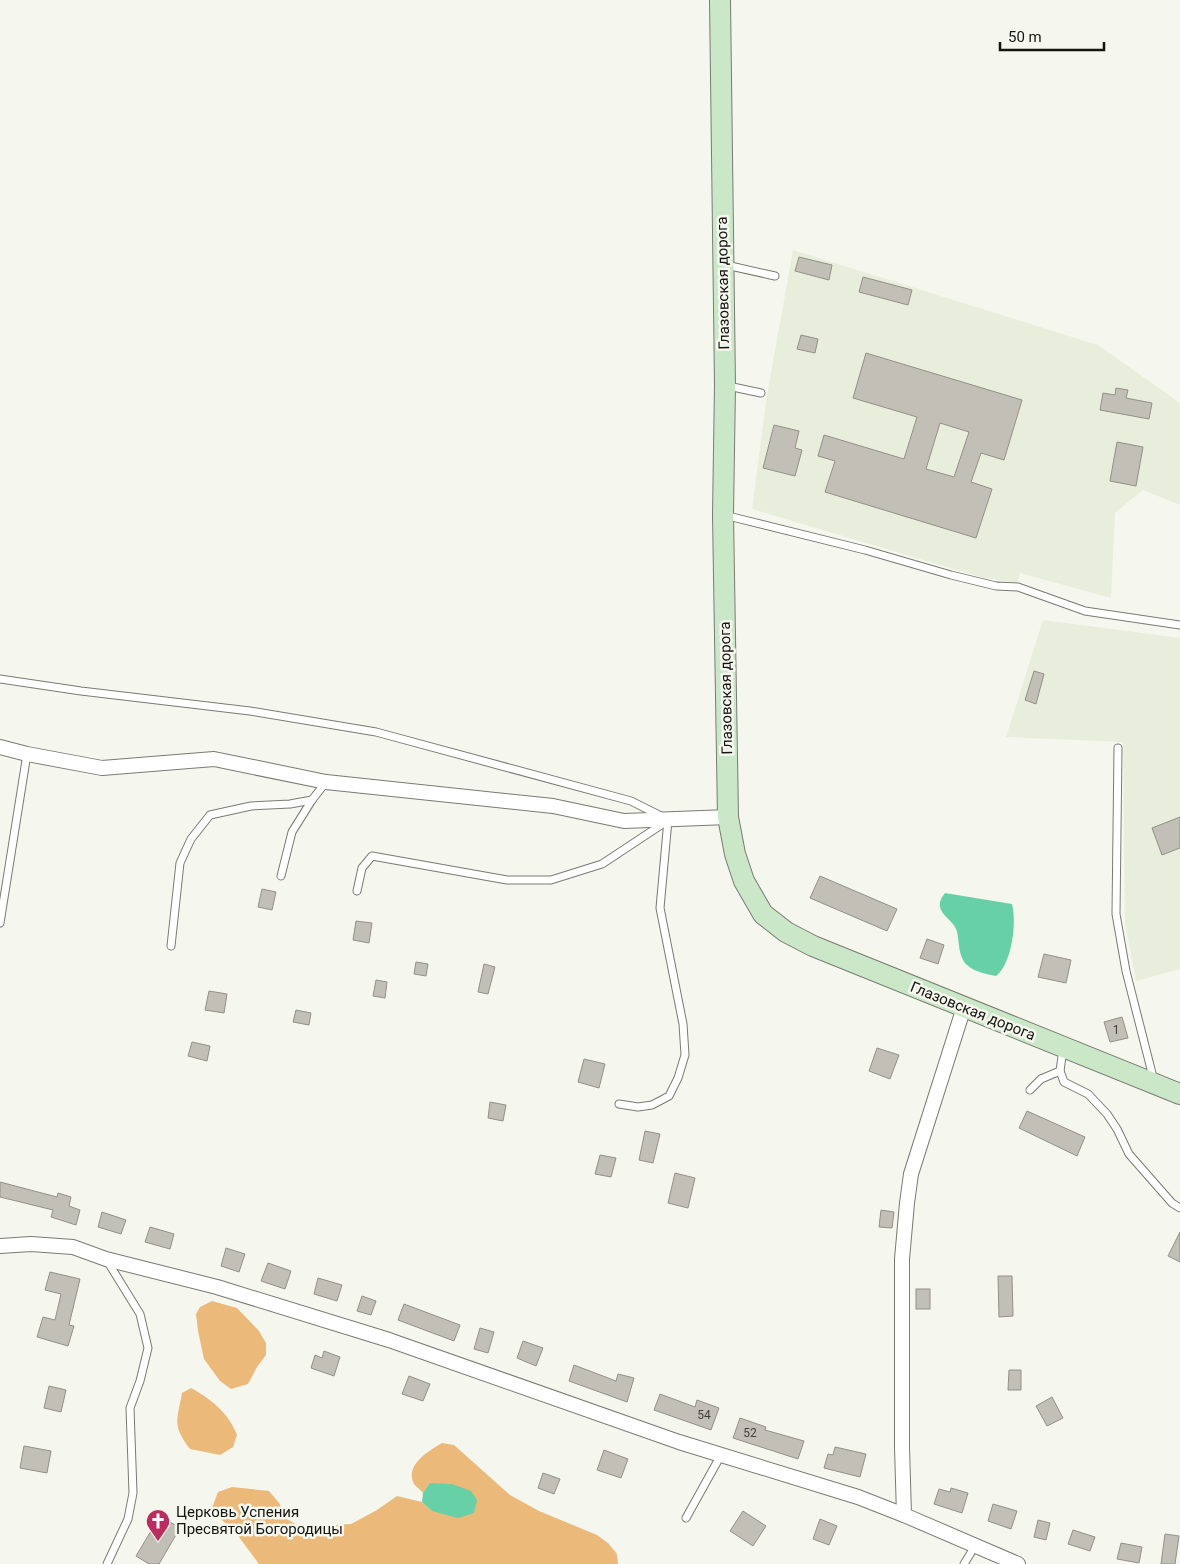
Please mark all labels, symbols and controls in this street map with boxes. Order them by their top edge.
scale bar [1000,20,1104,52]
text: 50 m [1008,28,1042,46]
street label: Глазовская дорога [713,216,733,350]
street label: Глазовская дорога [716,621,736,755]
street label: Глазовская дорога [908,978,1038,1044]
house number: 1 [1113,1023,1119,1037]
house number: 54 [697,1408,711,1422]
house number: 52 [743,1426,757,1440]
place label: Церковь Успения Пресвятой Богородицы [176,1503,343,1538]
church icon: Церковь Успения Пресвятой Богородицы [145,1508,171,1542]

